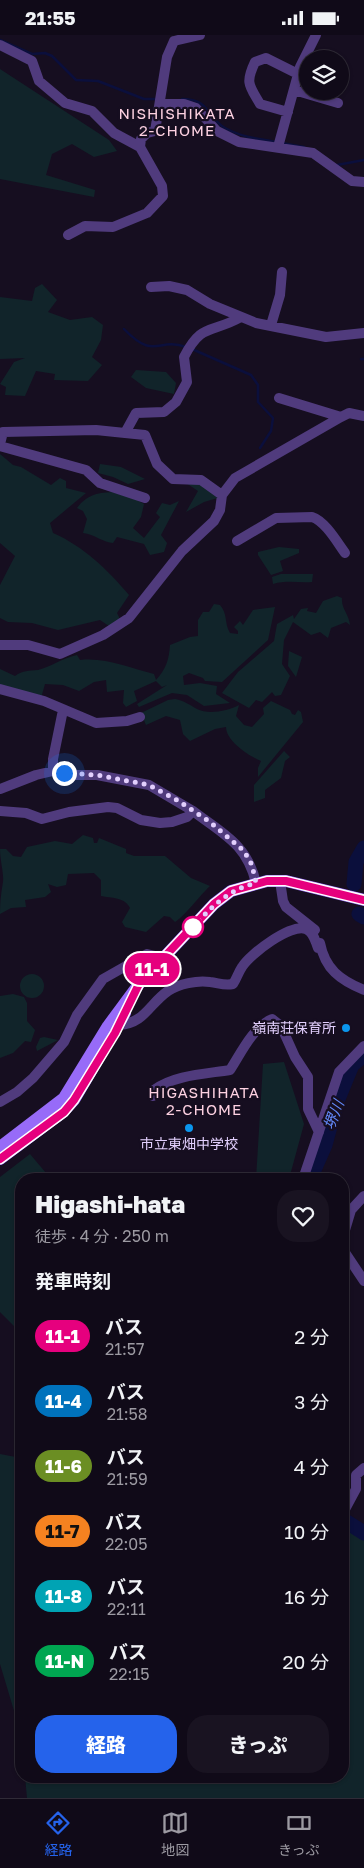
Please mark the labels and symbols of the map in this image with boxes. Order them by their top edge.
district label: NISHISHIKATA 2-CHOME [118,104,236,139]
your location [52,761,77,786]
unlabelled marker [182,916,204,938]
line badge: 11-1 [117,953,187,985]
place label: 嶺南荘保育所 [252,1019,336,1036]
marker: 嶺南荘保育所 [340,1022,352,1034]
district label: HIGASHIHATA 2-CHOME [148,1083,260,1118]
water label: 堺川 [319,1096,348,1132]
marker: 市立東畑中学校 [183,1122,195,1134]
place label: 市立東畑中学校 [140,1135,238,1152]

